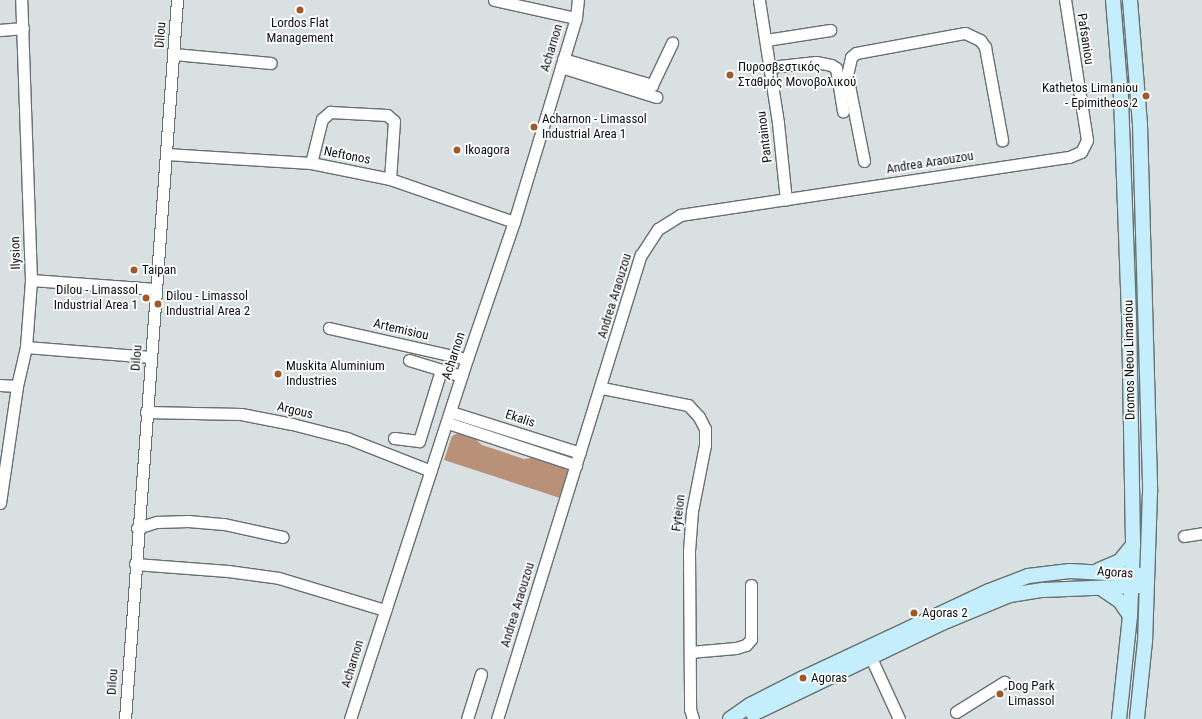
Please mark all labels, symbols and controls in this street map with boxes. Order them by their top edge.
marker: Lordos Flat Management [295,5,305,15]
street label: Pafsaniou [1073,12,1097,66]
place label: Lordos Flat Management [266,16,334,47]
street label: Dilou [152,21,170,49]
street label: Acharnon [537,22,567,74]
place label: Πυροσβεστικός Σταθμός Μονοβολικού [738,60,856,91]
marker: Πυροσβεστικός Σταθμός Μονοβολικού [725,70,735,80]
place label: Kathetos Limaniou - Epimitheos 2 [1042,81,1138,112]
marker: Kathetos Limaniou - Epimitheos 2 [1141,91,1151,101]
street label: Pantainou [754,110,776,164]
place label: Acharnon - Limassol Industrial Area 1 [542,112,647,143]
marker: Acharnon - Limassol Industrial Area 1 [529,122,539,132]
place label: Ikoagora [465,142,510,158]
street label: Neftonos [322,144,372,168]
marker: Ikoagora [452,145,462,155]
street label: Andrea Araouzou [885,148,975,178]
street label: Ilysion [8,236,24,270]
street label: Andrea Araouzou [595,252,635,340]
place label: Taipan [142,262,176,278]
marker: Taipan [129,265,139,275]
place label: Dilou - Limassol Industrial Area 1 [54,283,138,314]
place label: Dilou - Limassol Industrial Area 2 [166,289,250,320]
marker: Dilou - Limassol Industrial Area 1 [141,293,151,303]
marker: Dilou - Limassol Industrial Area 2 [153,299,163,309]
street label: Dromos Neou Limaniou [1121,300,1139,420]
street label: Artemisiou [372,316,430,344]
street label: Acharnon [439,330,469,382]
street label: Dilou [128,344,146,372]
place label: Muskita Aluminium Industries [286,359,385,390]
marker: Muskita Aluminium Industries [273,369,283,379]
street label: Argous [275,399,315,423]
street label: Ekalis [503,407,537,431]
street label: Fyteion [669,494,689,532]
street label: Andrea Araouzou [498,561,538,649]
street label: Agoras [1096,564,1134,582]
place label: Agoras 2 [922,605,968,621]
marker: Agoras 2 [909,608,919,618]
street label: Acharnon [338,638,368,690]
street label: Dilou [104,668,122,696]
place label: Agoras [811,670,847,686]
marker: Agoras [798,673,808,683]
place label: Dog Park Limassol [1008,679,1055,710]
marker: Dog Park Limassol [995,689,1005,699]

